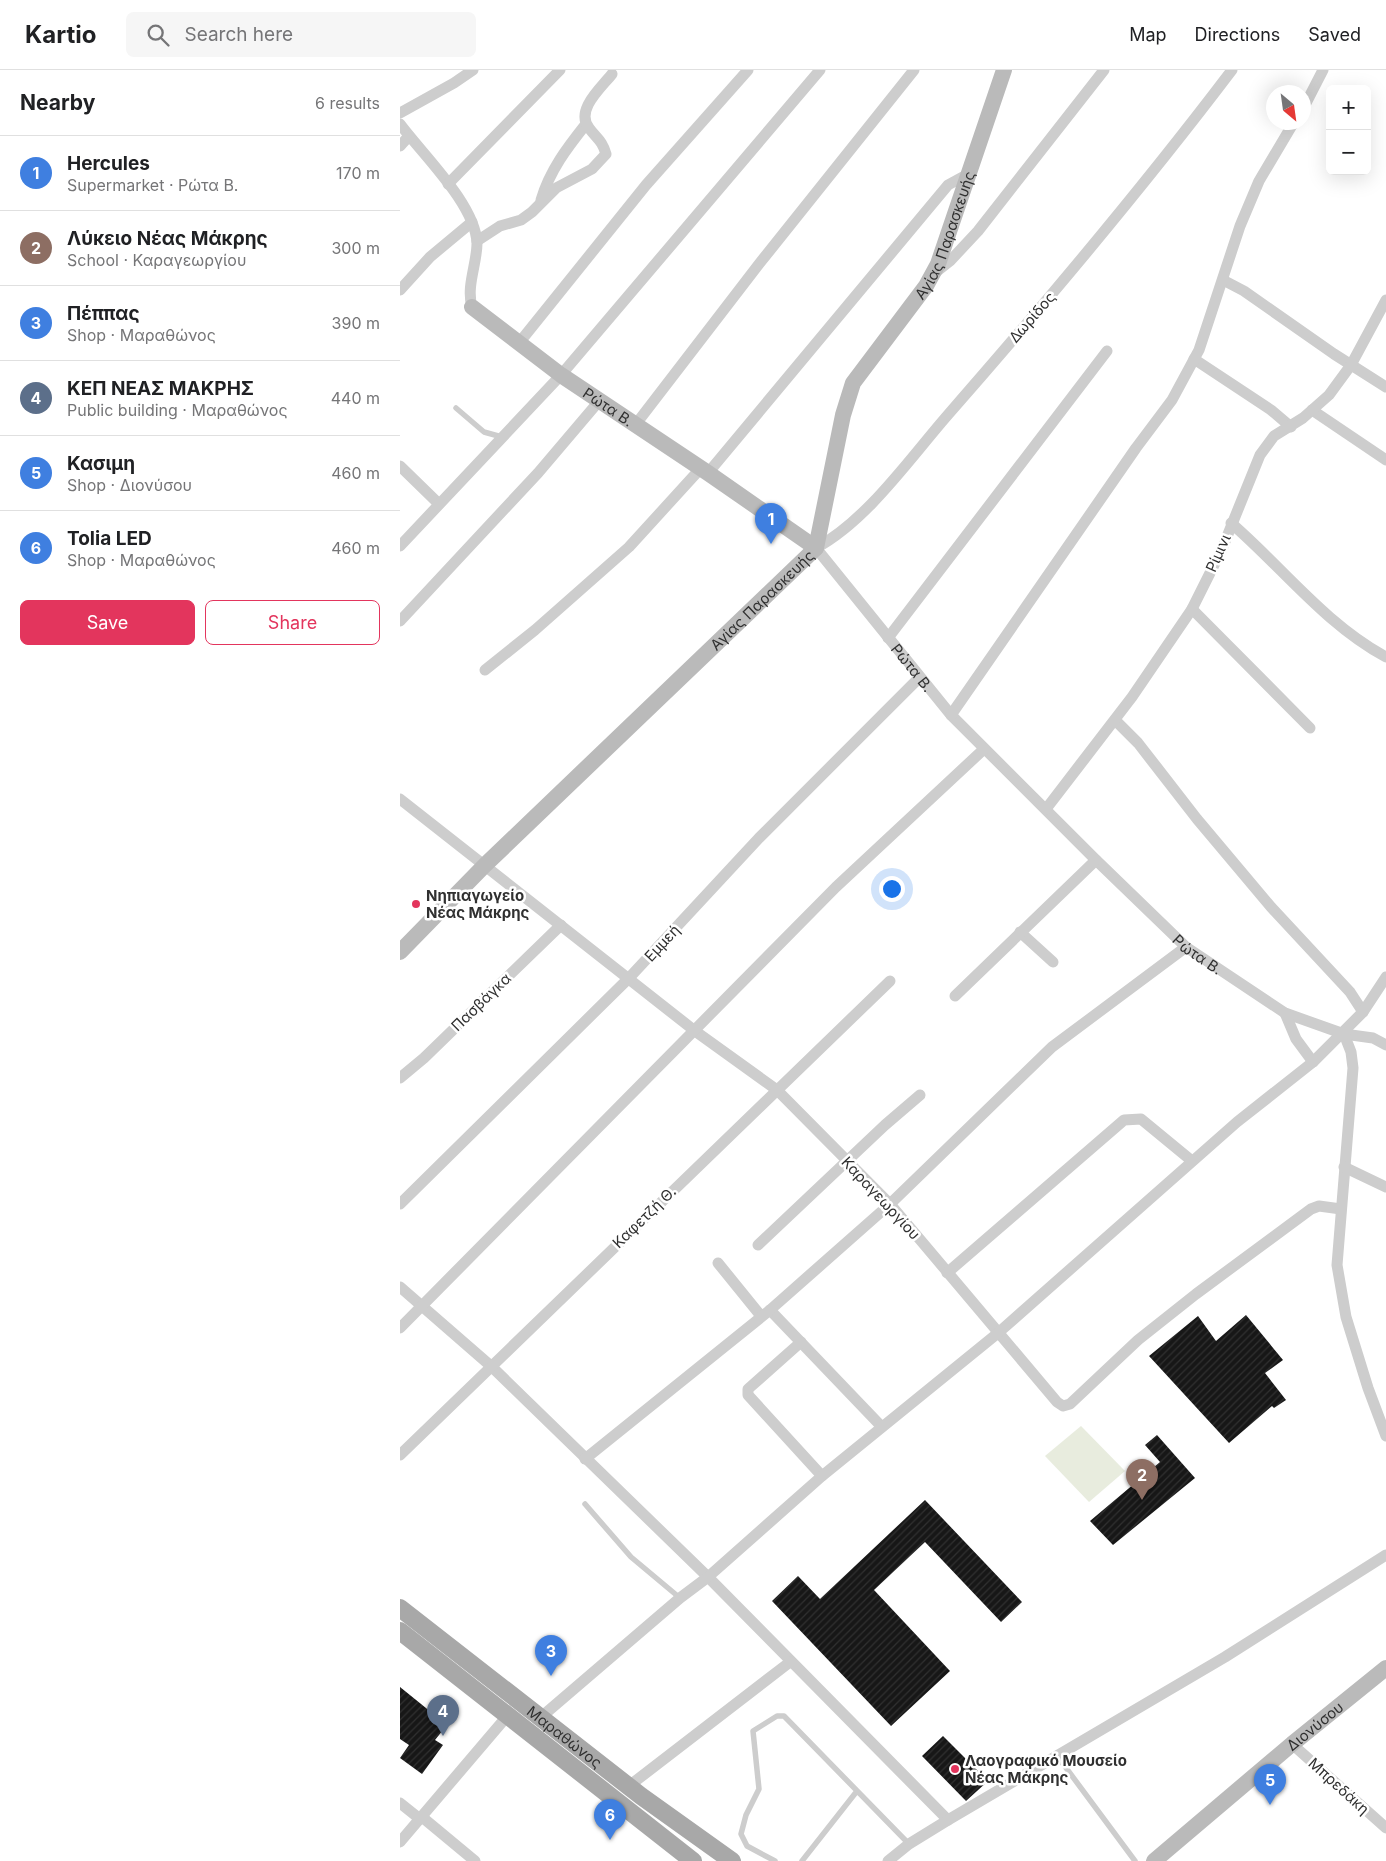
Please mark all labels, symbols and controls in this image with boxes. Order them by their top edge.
search box [126,12,476,57]
text: Kartio [25,20,96,49]
icon: search [144,21,172,49]
text: Search here [184,23,293,46]
text: Map [1129,24,1167,45]
text: Directions [1195,24,1280,45]
text: Saved [1308,24,1361,45]
north arrow [1266,85,1311,130]
map controls [1326,85,1371,175]
button: + [1326,85,1371,130]
text: Nearby [20,90,95,115]
text: 6 results [315,93,380,113]
button: − [1326,130,1371,175]
text: Hercules [67,152,150,175]
text: 1 [33,163,39,183]
text: 170 m [336,163,380,183]
street label: Αγίας Παρασκευής [910,168,978,303]
text: Supermarket · Ρώτα Β. [67,175,238,195]
text: Λύκειο Νέας Μάκρης [67,227,268,250]
text: 2 [31,238,41,258]
text: 300 m [331,238,380,258]
text: School · Καραγεωργίου [67,250,246,270]
street label: Δωρίδος [1005,288,1059,346]
text: Πέππας [67,302,140,325]
text: 3 [31,313,41,333]
text: 390 m [332,313,380,333]
text: Shop · Μαραθώνος [67,325,216,345]
text: ΚΕΠ ΝΕΑΣ ΜΑΚΡΗΣ [67,377,254,400]
street label: Ρώτα Β. [580,383,637,430]
text: 4 [31,388,41,408]
text: 440 m [331,388,380,408]
text: Public building · Μαραθώνος [67,400,288,420]
text: Κασιμη [67,452,135,475]
text: 5 [31,463,41,483]
text: 460 m [331,463,380,483]
text: Shop · Διονύσου [67,475,192,495]
pin: 1 [755,503,787,544]
text: Tolia LED [67,527,152,550]
street label: Ρίμινι [1201,531,1235,575]
text: 6 [31,538,41,558]
text: 460 m [331,538,380,558]
street label: Αγίας Παρασκευής [706,546,818,654]
text: Shop · Μαραθώνος [67,550,216,570]
button: Save [20,600,195,645]
button: Share [205,600,380,645]
street label: Ρώτα Β. [887,639,938,696]
your location [879,876,905,902]
place label: Νηπιαγωγείο Νέας Μάκρης [426,886,530,922]
marker: Νηπιαγωγείο Νέας Μάκρης [410,898,422,910]
street label: Εμμεή [640,921,684,965]
street label: Ρώτα Β. [1169,930,1226,978]
street label: Πασβάγκα [447,969,515,1035]
street label: Καραγεωργίου [838,1152,924,1244]
street label: Καφετζή Θ. [608,1182,680,1252]
pin: 2 [1126,1459,1158,1500]
pin: 3 [535,1635,567,1676]
pin: 4 [427,1695,459,1736]
street label: Διονύσου [1282,1697,1347,1754]
street label: Μαραθώνος [523,1701,606,1772]
place label: Λαογραφικό Μουσείο Νέας Μάκρης [965,1751,1127,1787]
street label: Μπρεδάκη [1305,1754,1373,1818]
marker: Λαογραφικό Μουσείο Νέας Μάκρης [949,1763,961,1775]
pin: 5 [1254,1764,1286,1805]
pin: 6 [594,1799,626,1840]

